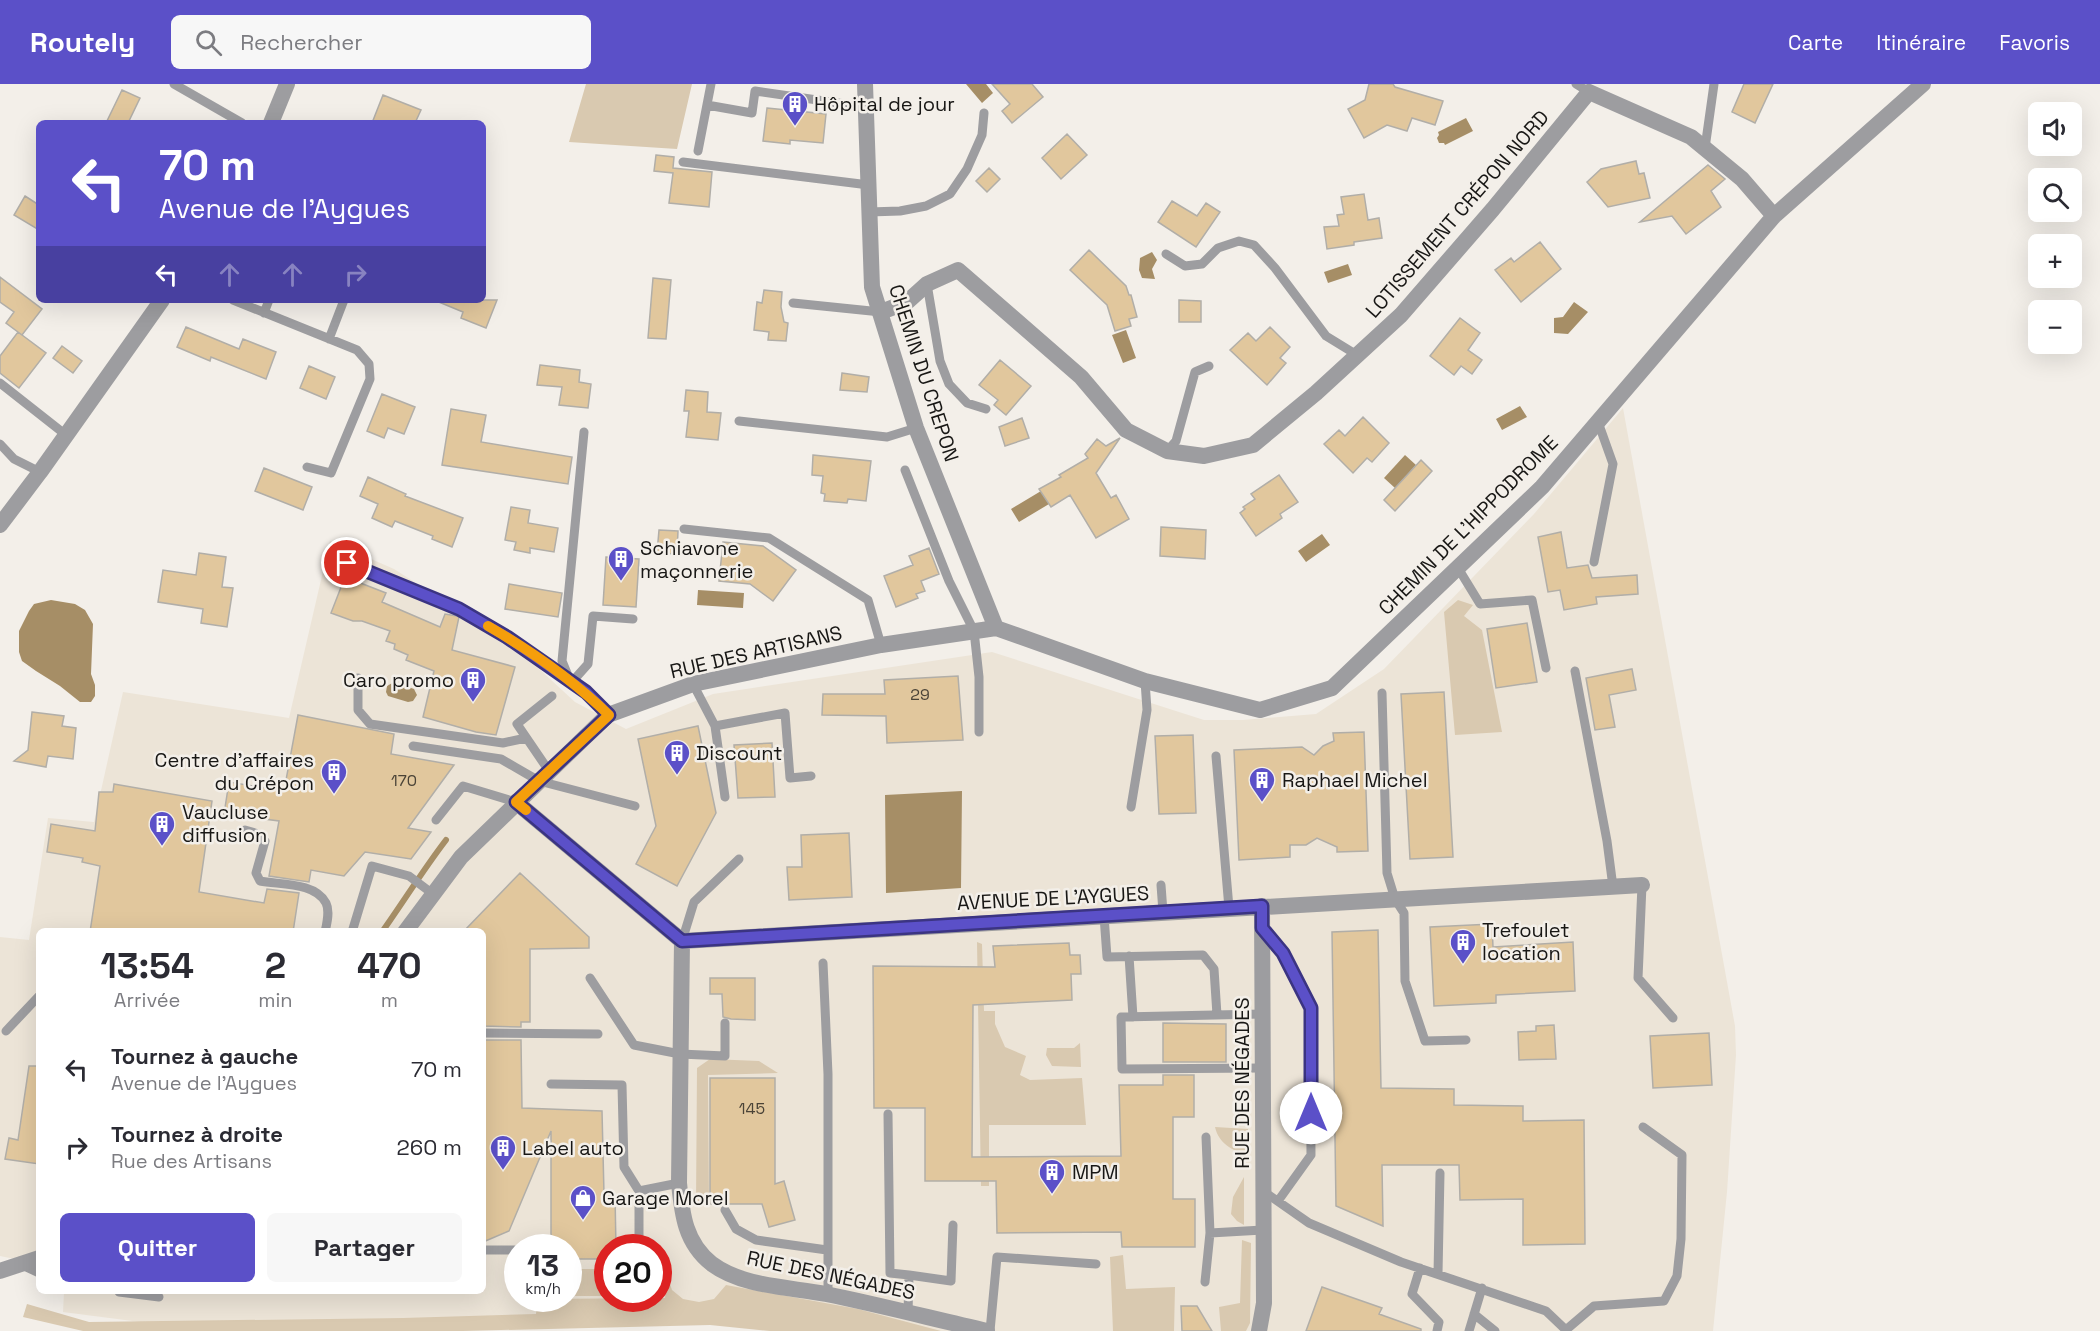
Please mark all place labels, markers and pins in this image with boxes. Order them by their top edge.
building icon: Hôpital de jour [780,89,810,127]
place label: Hôpital de jour [814,91,955,117]
place label: Schiavone maçonnerie [640,535,753,584]
pin [321,537,372,588]
building icon: Schiavone maçonnerie [606,544,636,582]
building icon: Caro promo [458,665,488,703]
place label: Caro promo [343,667,454,693]
building icon: Discount [662,738,692,776]
place label: Discount [696,740,782,766]
place label: Centre d'affaires du Crépon [155,747,314,796]
building icon: Centre d'affaires du Crépon [319,757,349,795]
building icon: Raphael Michel [1247,765,1277,803]
place label: Raphael Michel [1282,767,1428,793]
place label: Vaucluse diffusion [182,799,269,848]
building icon: Vaucluse diffusion [147,809,177,847]
place label: Trefoulet location [1482,917,1569,966]
building icon: Trefoulet location [1448,927,1478,965]
building icon: Label auto [488,1133,518,1171]
place label: Label auto [522,1135,624,1161]
building icon: MPM [1037,1157,1067,1195]
place label: MPM [1072,1159,1119,1185]
shop icon: Garage Morel [568,1183,598,1221]
place label: Garage Morel [602,1185,729,1211]

